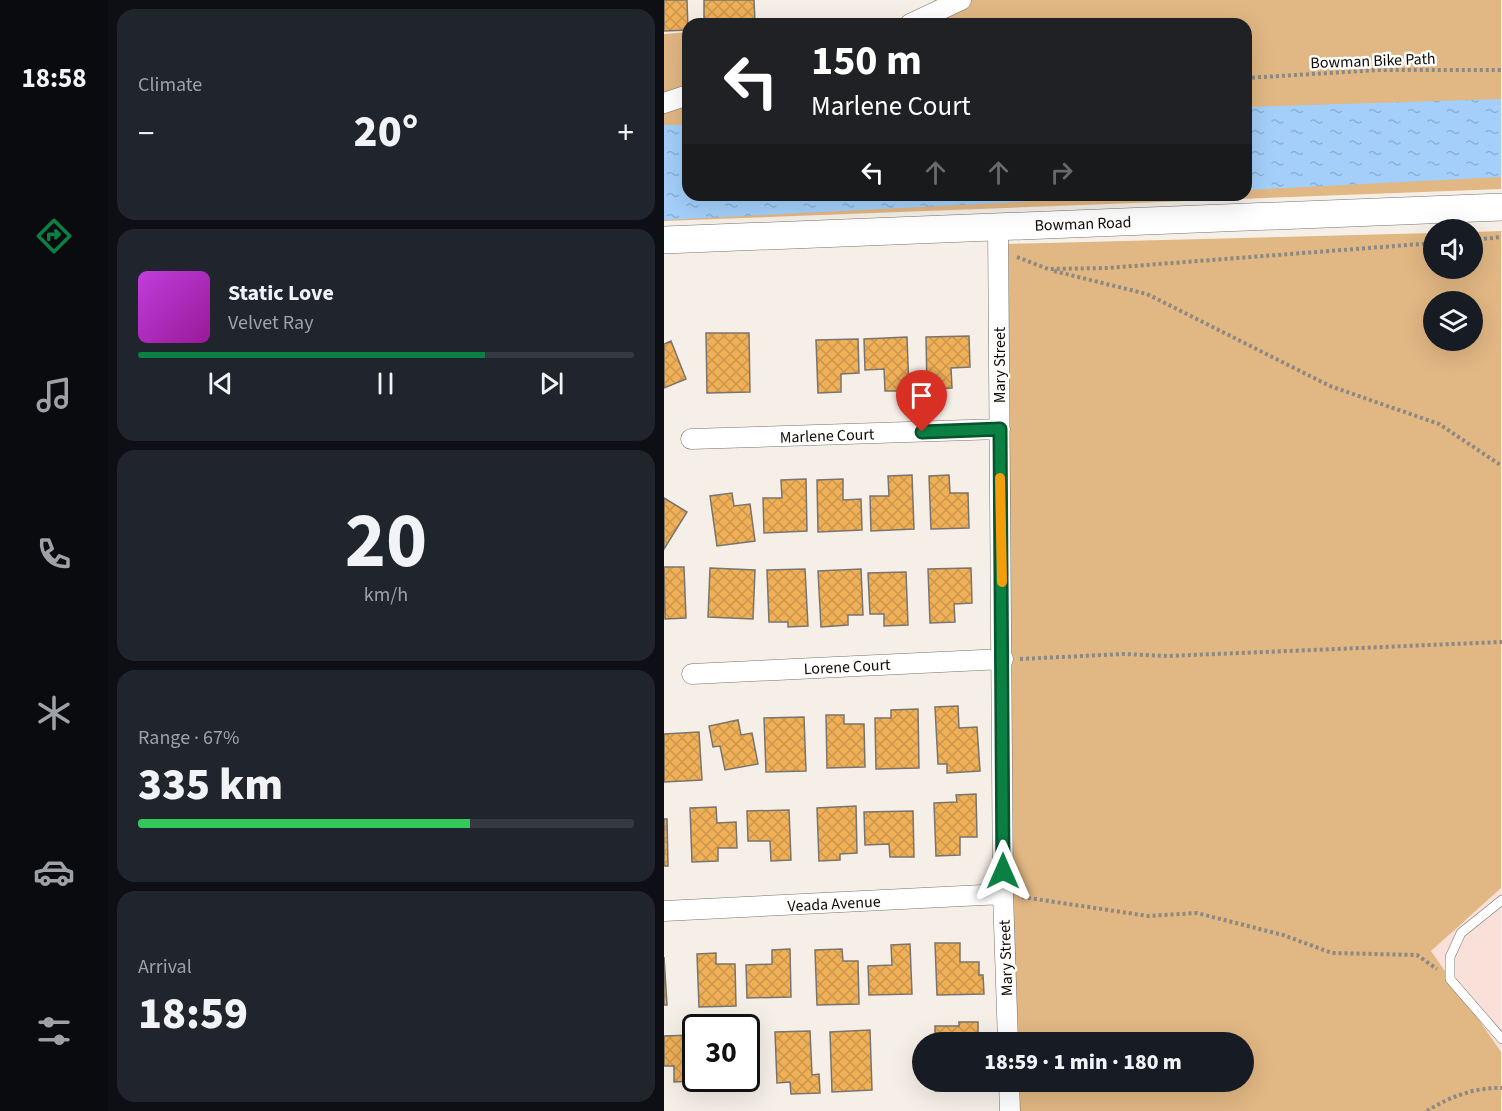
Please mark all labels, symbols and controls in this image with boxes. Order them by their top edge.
text: 150 m [811,31,922,91]
icon: left [712,42,790,120]
street label: Bowman Bike Path [1310,48,1436,74]
text: 18:58 [21,59,87,98]
text: Climate [138,71,202,99]
text: Marlene Court [811,87,971,126]
text: 20° [354,100,418,164]
text: − [138,110,154,157]
text: + [618,110,634,157]
icon: left [856,156,889,189]
icon: ahead [919,156,952,189]
icon: ahead [982,156,1015,189]
icon: right [1045,156,1078,189]
street label: Bowman Road [1034,211,1132,237]
icon: directions [33,215,75,257]
map controls [1423,219,1483,351]
button: sound [1423,219,1483,279]
text: Static Love [228,277,334,309]
button: layers [1423,291,1483,351]
text: Velvet Ray [228,309,314,337]
street label: Mary Street [989,326,1011,403]
icon: previous [204,367,237,400]
icon: pause [369,367,402,400]
icon: next [535,367,568,400]
pin [896,370,947,432]
icon: music [33,374,75,416]
icon: arrive [905,379,938,412]
street label: Marlene Court [779,423,875,449]
text: 20 [345,486,427,597]
icon: phone [33,533,75,575]
text: km/h [364,581,408,609]
street label: Lorene Court [803,654,892,680]
icon: climate [33,692,75,734]
text: Range · 67% [138,724,239,752]
text: 335 km [138,753,283,817]
position arrow [971,839,1035,903]
icon: car [33,851,75,893]
street label: Veada Avenue [787,891,881,917]
street label: Mary Street [994,919,1018,997]
text: Arrival [138,953,192,981]
text: 18:59 [138,982,248,1046]
icon: filters [33,1010,75,1052]
speed limit sign: 30 [682,1014,760,1092]
text: 18:59 · 1 min · 180 m [984,1046,1182,1078]

